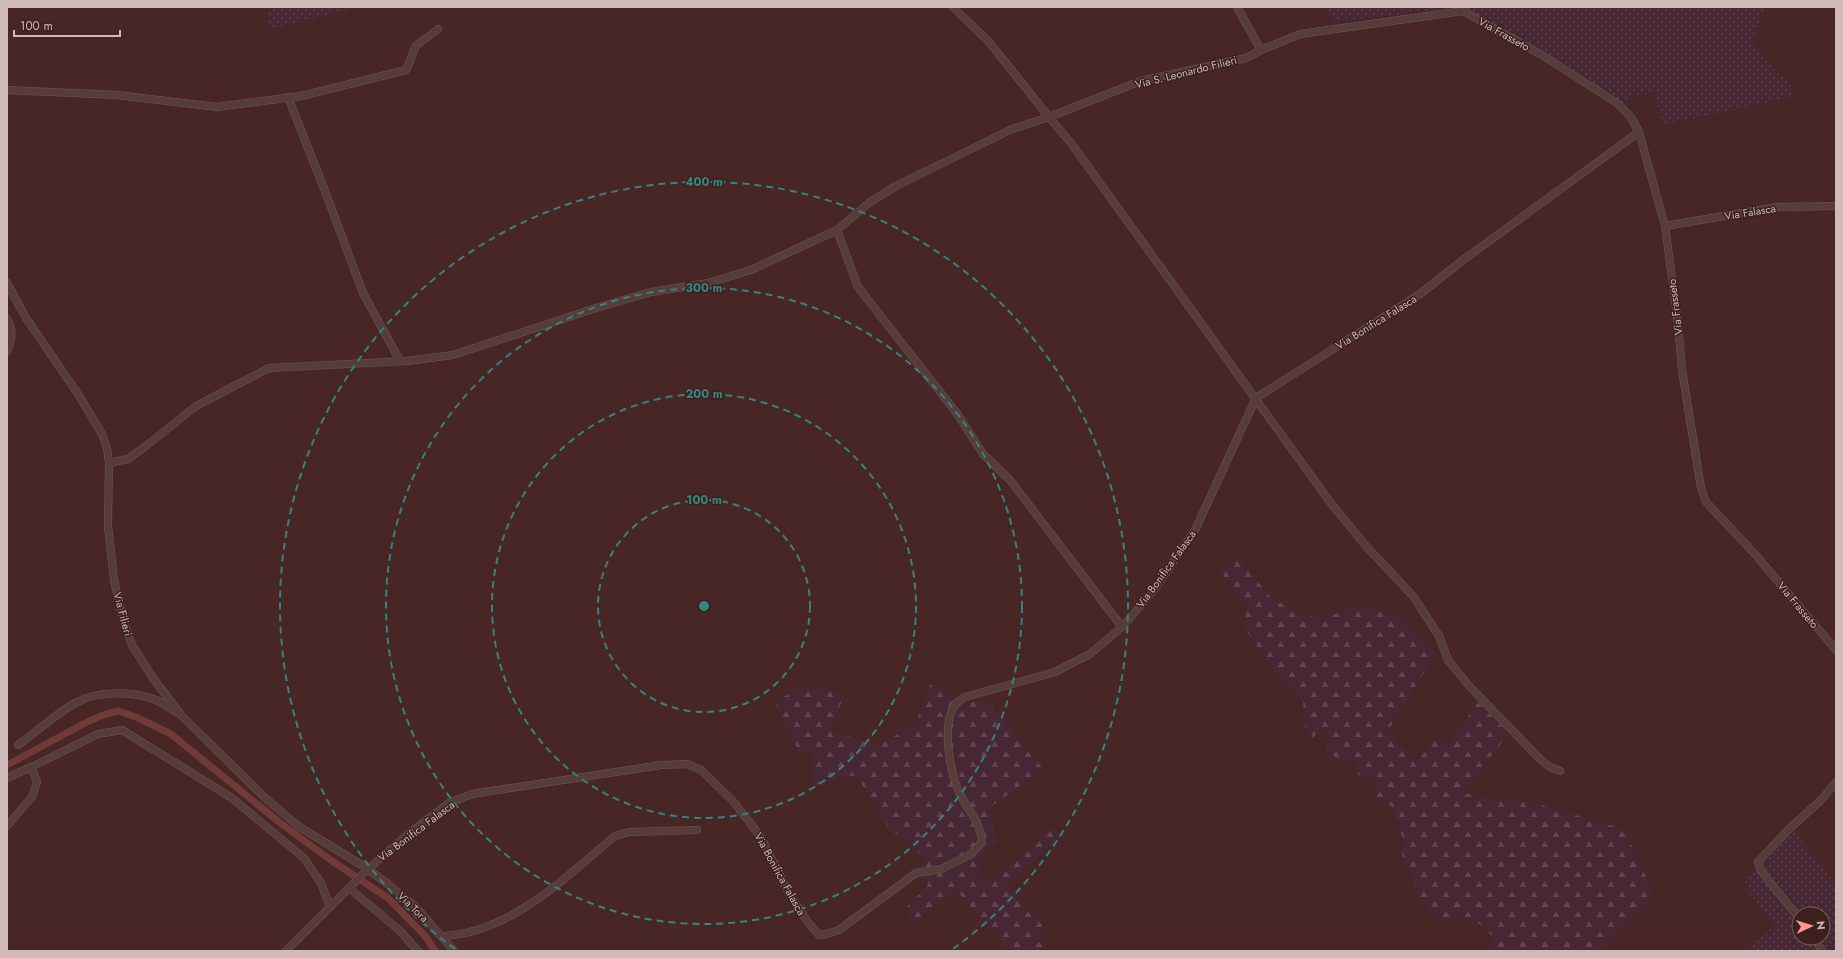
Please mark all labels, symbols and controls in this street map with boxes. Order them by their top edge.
scale bar [14,12,120,38]
street label: Via Frasseto [1476,13,1532,55]
text: 100 m [20,17,53,35]
street label: Via S. Leonardo Filieri [1133,52,1239,92]
text: 400 m [685,173,723,191]
street label: Via Falasca [1723,200,1777,224]
street label: Via Frasseto [1664,278,1686,336]
text: 300 m [686,279,723,297]
street label: Via Bonifica Falasca [1332,291,1420,353]
text: 200 m [685,385,723,403]
text: 100 m [686,491,722,509]
street label: Via Bonifica Falasca [1132,527,1200,611]
street label: Via Frasseto [1774,578,1822,632]
street label: Via Filieri [109,590,137,638]
centre of rings [697,599,711,613]
street label: Via Bonifica Falasca [374,797,458,865]
street label: Via Bonifica Falasca [751,830,809,918]
street label: Via Tora [394,888,432,926]
north arrow [1791,906,1831,946]
text: N [1813,920,1829,930]

